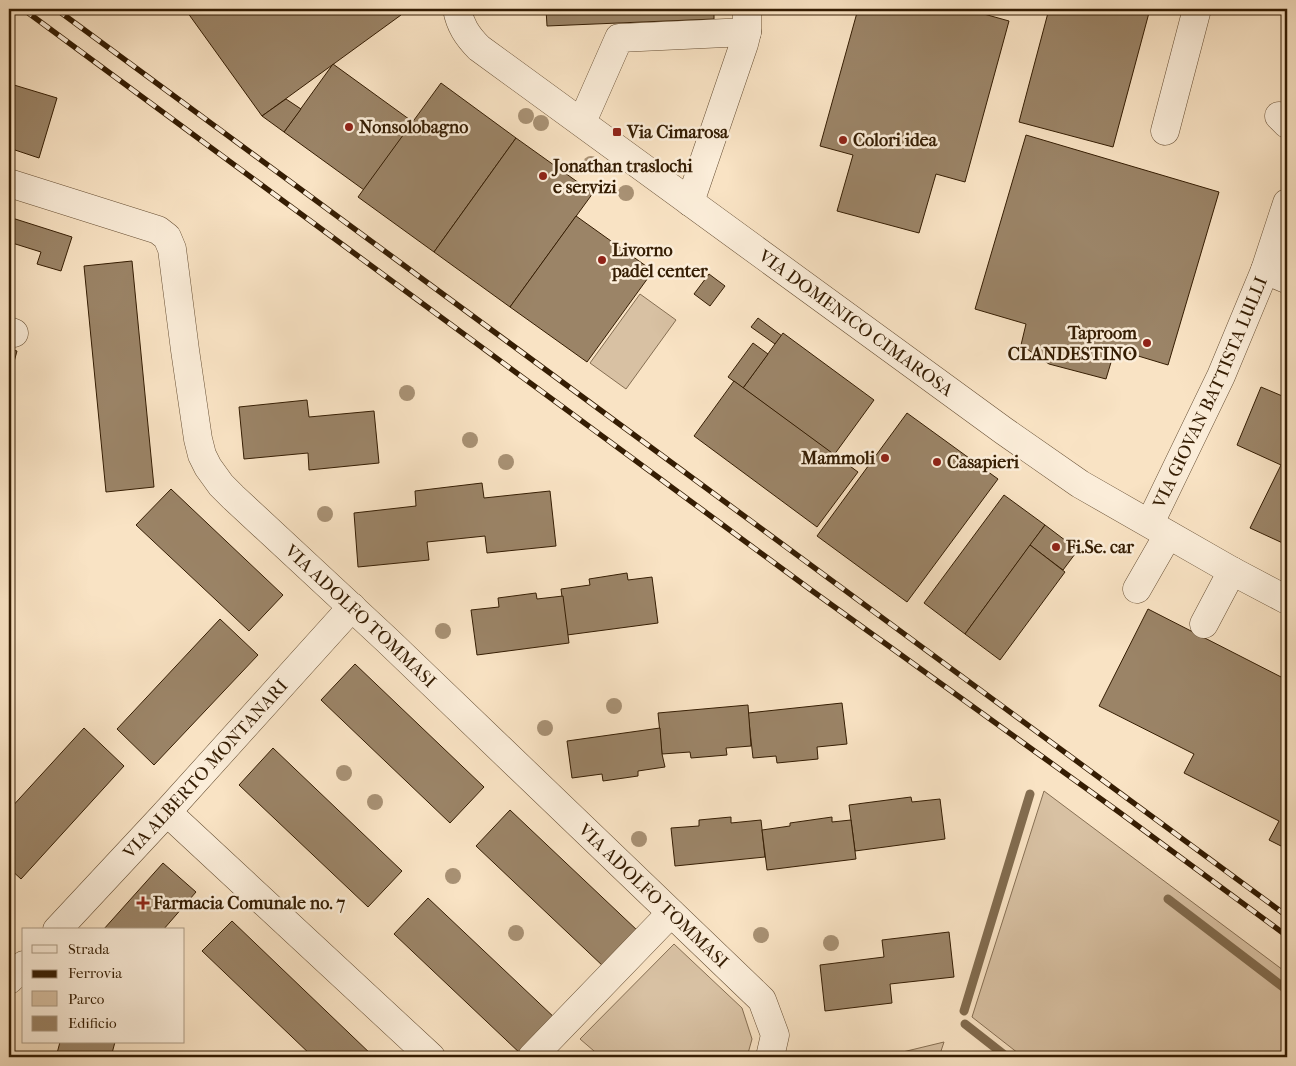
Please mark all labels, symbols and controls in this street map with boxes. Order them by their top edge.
place label: Nonsolobagno [359,117,468,138]
marker: Nonsolobagno [343,121,355,133]
place label: Via Cimarosa [626,122,729,143]
marker: Via Cimarosa [611,126,623,138]
place label: Colori idea [853,130,938,151]
marker: Colori idea [837,134,849,146]
place label: Jonathan traslochi e servizi [551,156,693,198]
marker: Jonathan traslochi e servizi [537,170,549,182]
place label: Livorno padel center [611,240,708,282]
street label: VIA DOMENICO CIMAROSA [753,245,957,401]
marker: Livorno padel center [596,254,608,266]
street label: VIA GIOVAN BATTISTA LULLI [1148,274,1272,513]
place label: Taproom CLANDESTINO [1008,323,1138,365]
marker: Taproom CLANDESTINO [1141,337,1153,349]
place label: Mammoli [800,448,876,469]
marker: Mammoli [879,452,891,464]
place label: Casapieri [947,452,1020,473]
marker: Casapieri [931,456,943,468]
place label: Fi.Se. car [1065,537,1134,558]
street label: VIA ADOLFO TOMMASI [280,540,440,692]
marker: Fi.Se. car [1050,541,1062,553]
street label: VIA ALBERTO MONTANARI [118,675,292,864]
street label: VIA ADOLFO TOMMASI [573,819,732,973]
place label: Farmacia Comunale no. 7 [152,893,346,914]
marker: Farmacia Comunale no. 7 [137,897,149,909]
legend [22,928,185,1044]
text: Strada [68,940,111,958]
text: Ferrovia [68,964,123,982]
text: Parco [68,990,105,1008]
text: Edificio [68,1014,117,1032]

